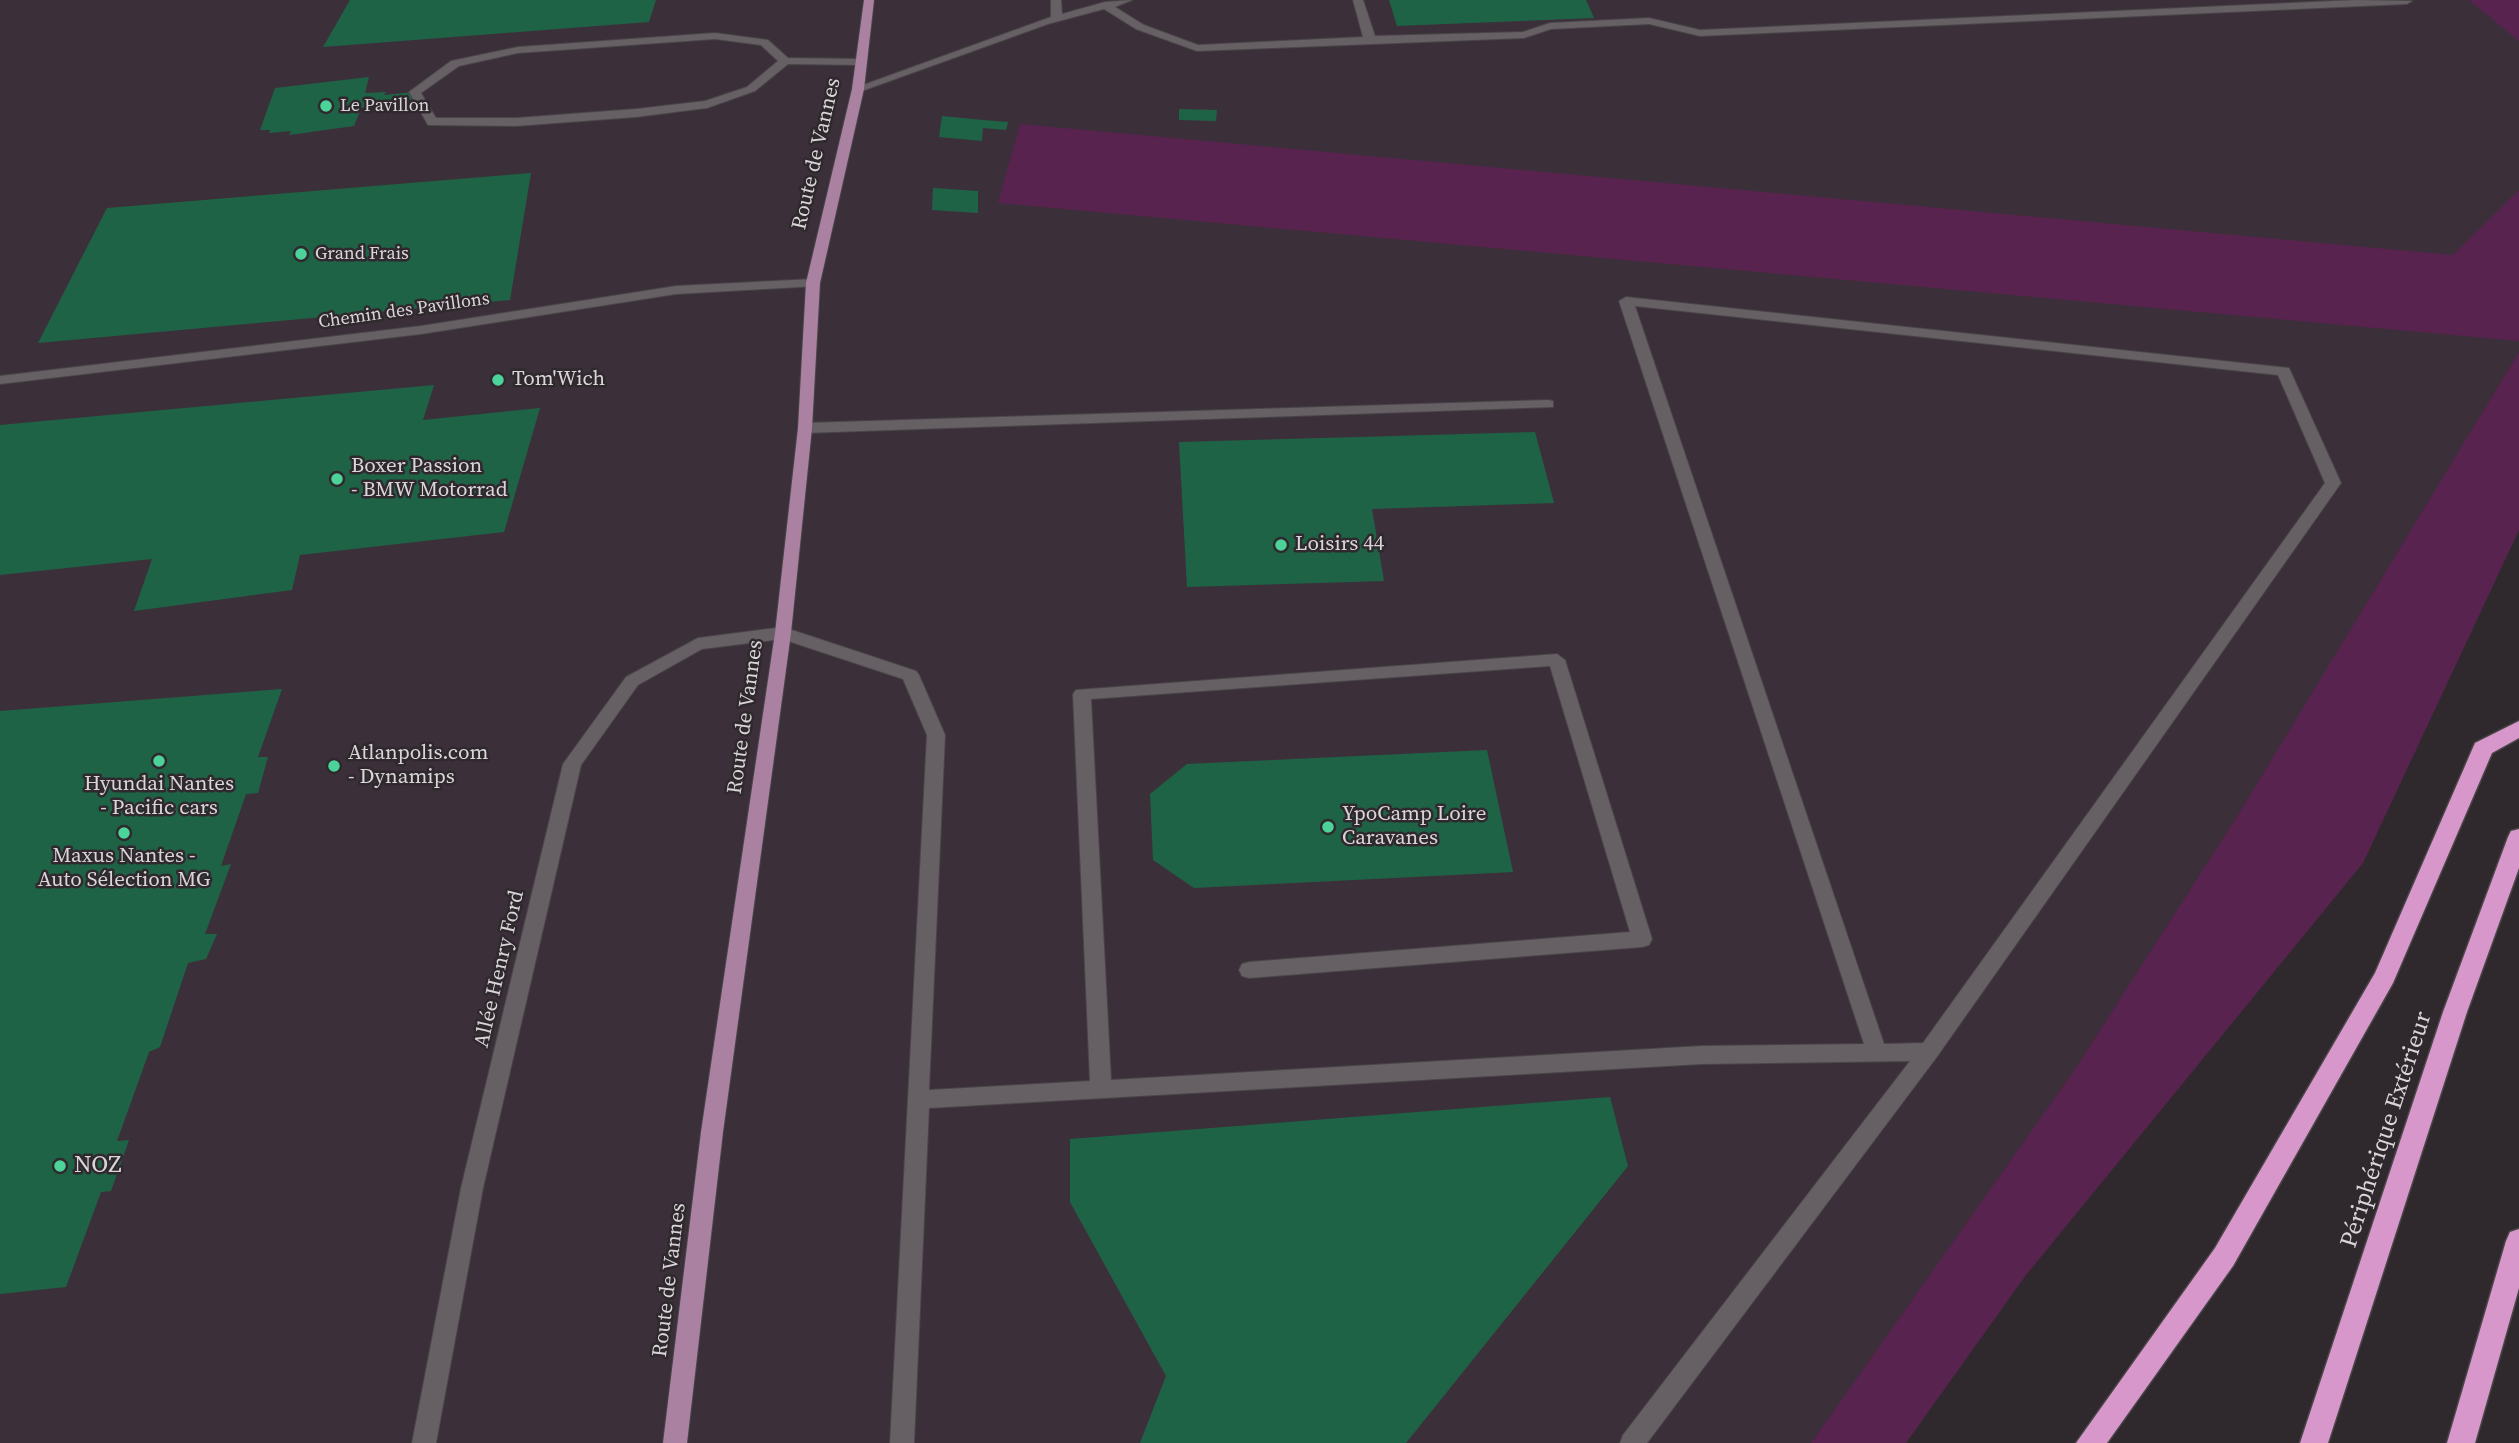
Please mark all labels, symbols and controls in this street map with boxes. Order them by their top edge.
street label: Route de Vannes [787,76,847,232]
place label: Le Pavillon [340,95,429,117]
marker: Le Pavillon [318,98,334,114]
place label: Grand Frais [315,243,409,265]
marker: Grand Frais [293,246,309,262]
street label: Chemin des Pavillons [317,288,491,334]
place label: Tom'Wich [512,367,605,393]
marker: Tom'Wich [490,372,506,388]
place label: Boxer Passion - BMW Motorrad [351,454,508,504]
marker: Boxer Passion - BMW Motorrad [329,471,345,487]
place label: Loisirs 44 [1295,532,1384,558]
marker: Loisirs 44 [1273,537,1289,553]
street label: Route de Vannes [723,638,769,796]
place label: Atlanpolis.com - Dynamips [348,741,489,791]
marker: Hyundai Nantes - Pacific cars [151,753,167,769]
marker: Atlanpolis.com - Dynamips [326,758,342,774]
place label: Hyundai Nantes - Pacific cars [84,772,234,822]
place label: YpoCamp Loire Caravanes [1342,802,1486,852]
marker: YpoCamp Loire Caravanes [1320,819,1336,835]
marker: Maxus Nantes - Auto Sélection MG [116,825,132,841]
place label: Maxus Nantes - Auto Sélection MG [38,844,210,894]
street label: Allée Henry Ford [470,888,530,1050]
street label: Périphérique Extérieur [2335,1008,2439,1252]
place label: NOZ [74,1152,121,1180]
marker: NOZ [52,1158,68,1174]
street label: Route de Vannes [648,1201,692,1359]

